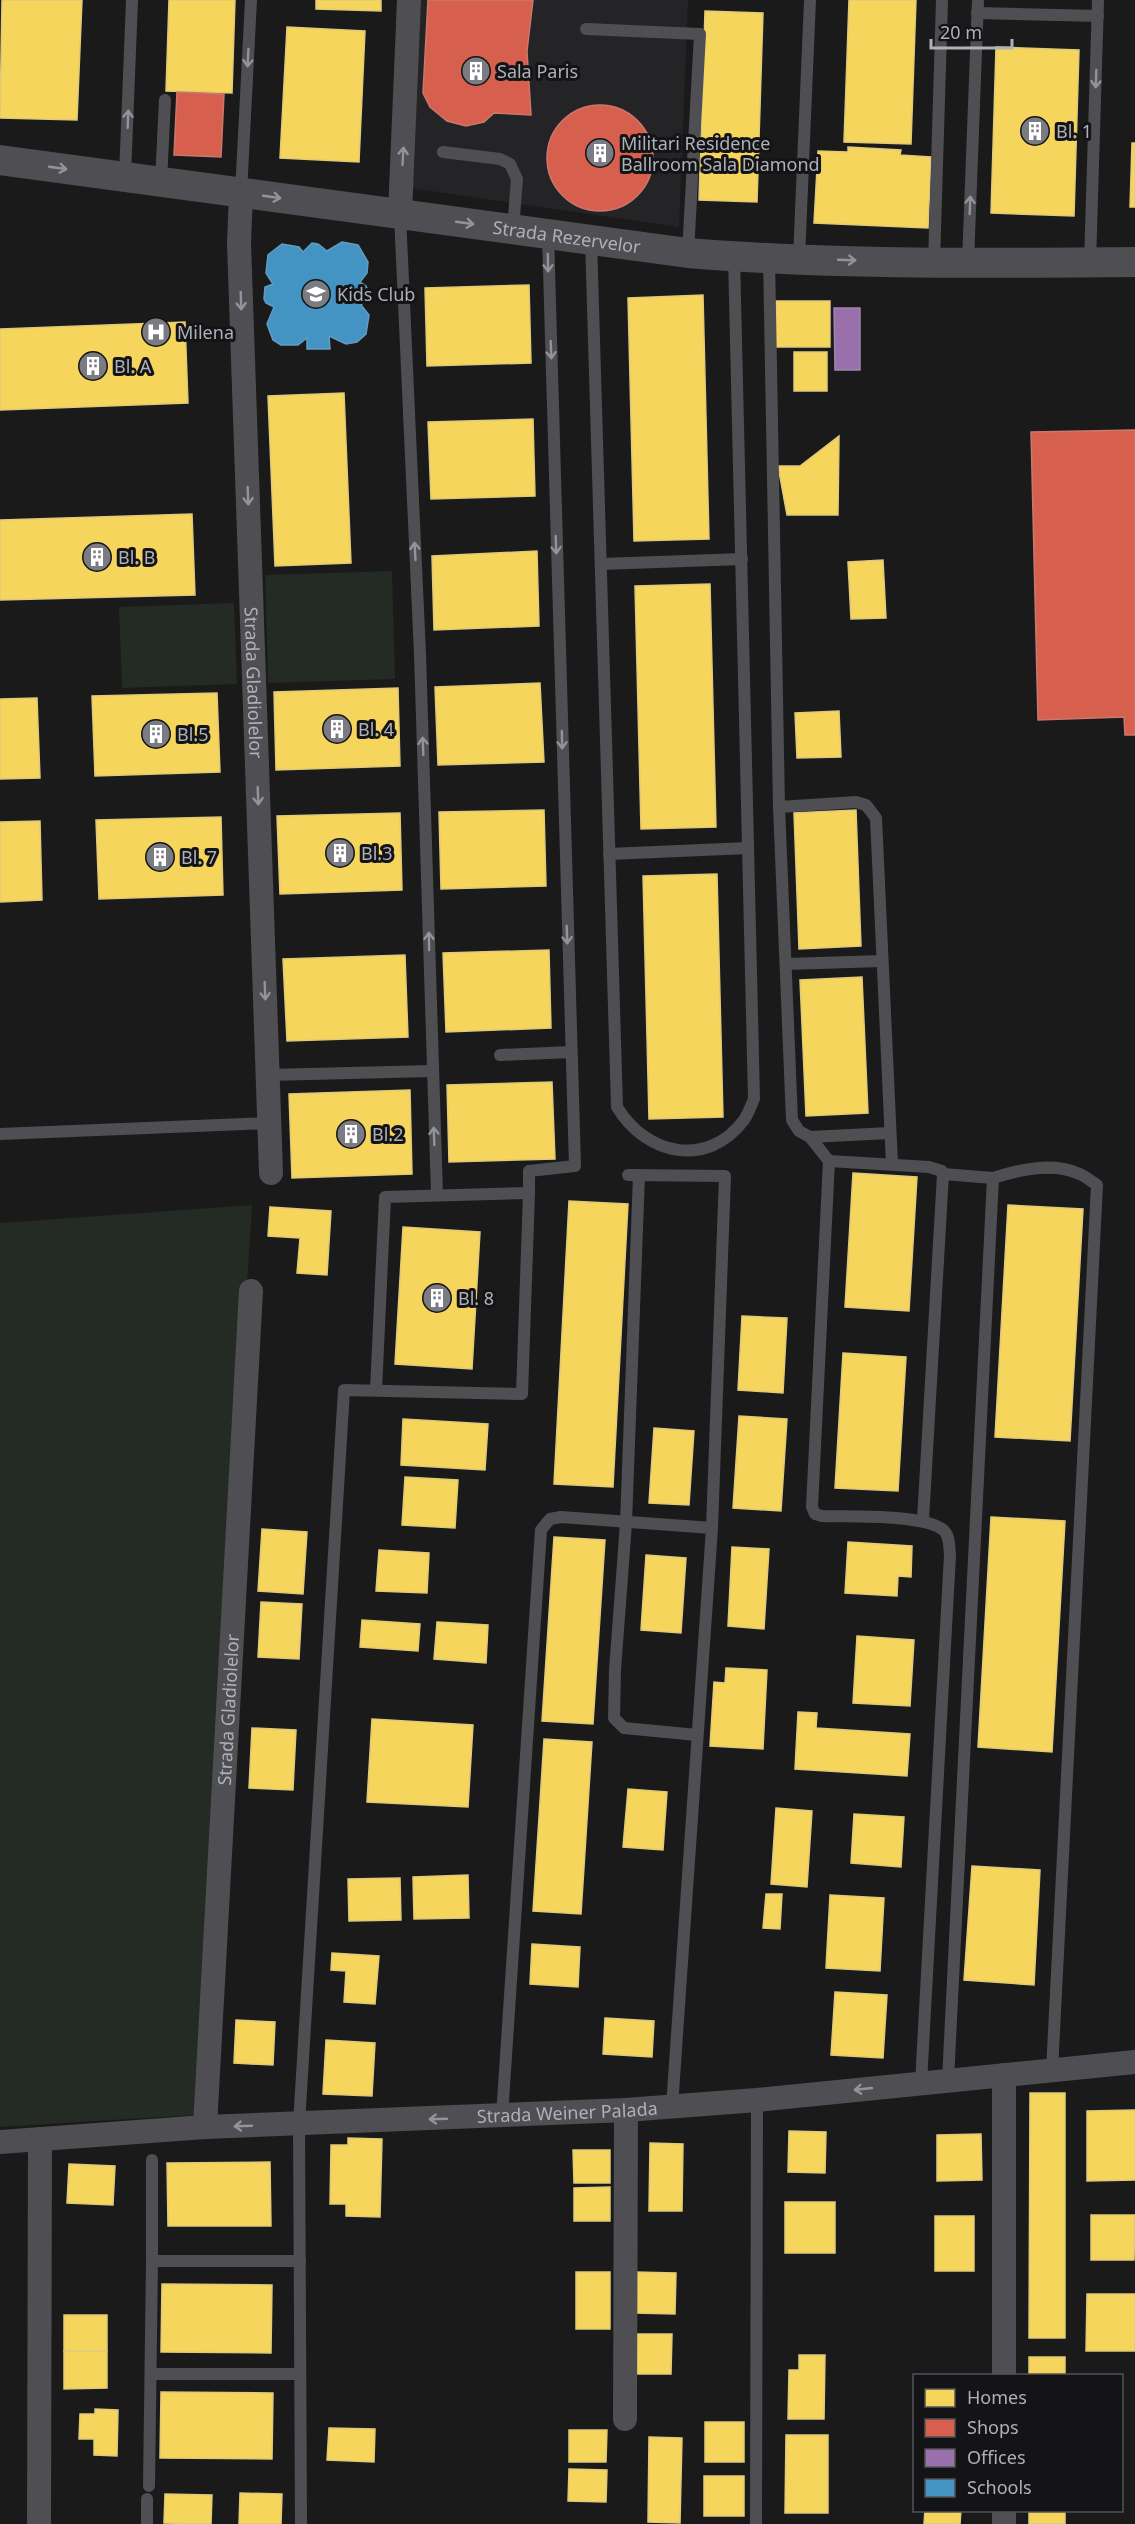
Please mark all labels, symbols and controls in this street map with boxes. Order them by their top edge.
scale bar [931,12,1012,50]
text: 20 m [940,20,982,44]
one-way arrow [243,48,254,68]
building icon: Sala Paris [460,55,492,87]
place label: Sala Paris [497,59,578,83]
one-way arrow [1090,69,1101,89]
one-way arrow [122,109,133,129]
building icon: Bl. 1 [1019,115,1051,147]
place label: Bl. 1 [1056,119,1092,143]
place label: Militari Residence Ballroom Sala Diamond [621,131,820,176]
building icon: Militari Residence Ballroom Sala Diamond [584,137,616,169]
one-way arrow [397,146,408,166]
one-way arrow [48,163,67,174]
one-way arrow [262,191,281,202]
one-way arrow [965,196,976,216]
street label: Strada Rezervelor [491,215,643,259]
one-way arrow [455,217,475,228]
one-way arrow [543,252,554,272]
one-way arrow [837,255,857,266]
school or university icon: Kids Club [300,278,332,310]
place label: Kids Club [337,282,415,306]
one-way arrow [235,290,247,310]
hospital icon: Milena [140,316,172,348]
place label: Milena [177,320,234,344]
one-way arrow [545,339,556,359]
building icon: Bl. A [77,350,109,382]
place label: Bl. A [114,354,152,378]
one-way arrow [242,485,253,505]
one-way arrow [551,534,562,554]
building icon: Bl. B [81,541,113,573]
one-way arrow [410,542,421,562]
place label: Bl. B [118,545,156,569]
street label: Strada Gladiolelor [240,606,269,760]
building icon: Bl. 4 [321,713,353,745]
place label: Bl. 4 [358,717,394,741]
building icon: Bl.5 [140,718,172,750]
place label: Bl.5 [177,722,208,746]
one-way arrow [556,729,567,749]
one-way arrow [417,737,428,757]
one-way arrow [252,785,264,805]
building icon: Bl.3 [324,837,356,869]
building icon: Bl. 7 [144,841,176,873]
place label: Bl.3 [361,841,392,865]
place label: Bl. 7 [181,845,217,869]
one-way arrow [561,924,573,944]
one-way arrow [423,931,434,951]
one-way arrow [259,980,271,1000]
building icon: Bl.2 [335,1118,367,1150]
place label: Bl.2 [372,1122,403,1146]
one-way arrow [429,1126,440,1146]
building icon: Bl. 8 [421,1282,453,1314]
place label: Bl. 8 [458,1286,494,1310]
street label: Strada Gladiolelor [212,1633,244,1786]
one-way arrow [853,2084,873,2095]
street label: Strada Weiner Palada [476,2096,658,2128]
one-way arrow [428,2113,448,2124]
one-way arrow [233,2120,253,2132]
legend [913,2374,1123,2512]
text: Homes [967,2385,1027,2409]
text: Shops [967,2415,1019,2439]
text: Offices [967,2445,1026,2469]
text: Schools [967,2475,1032,2499]

